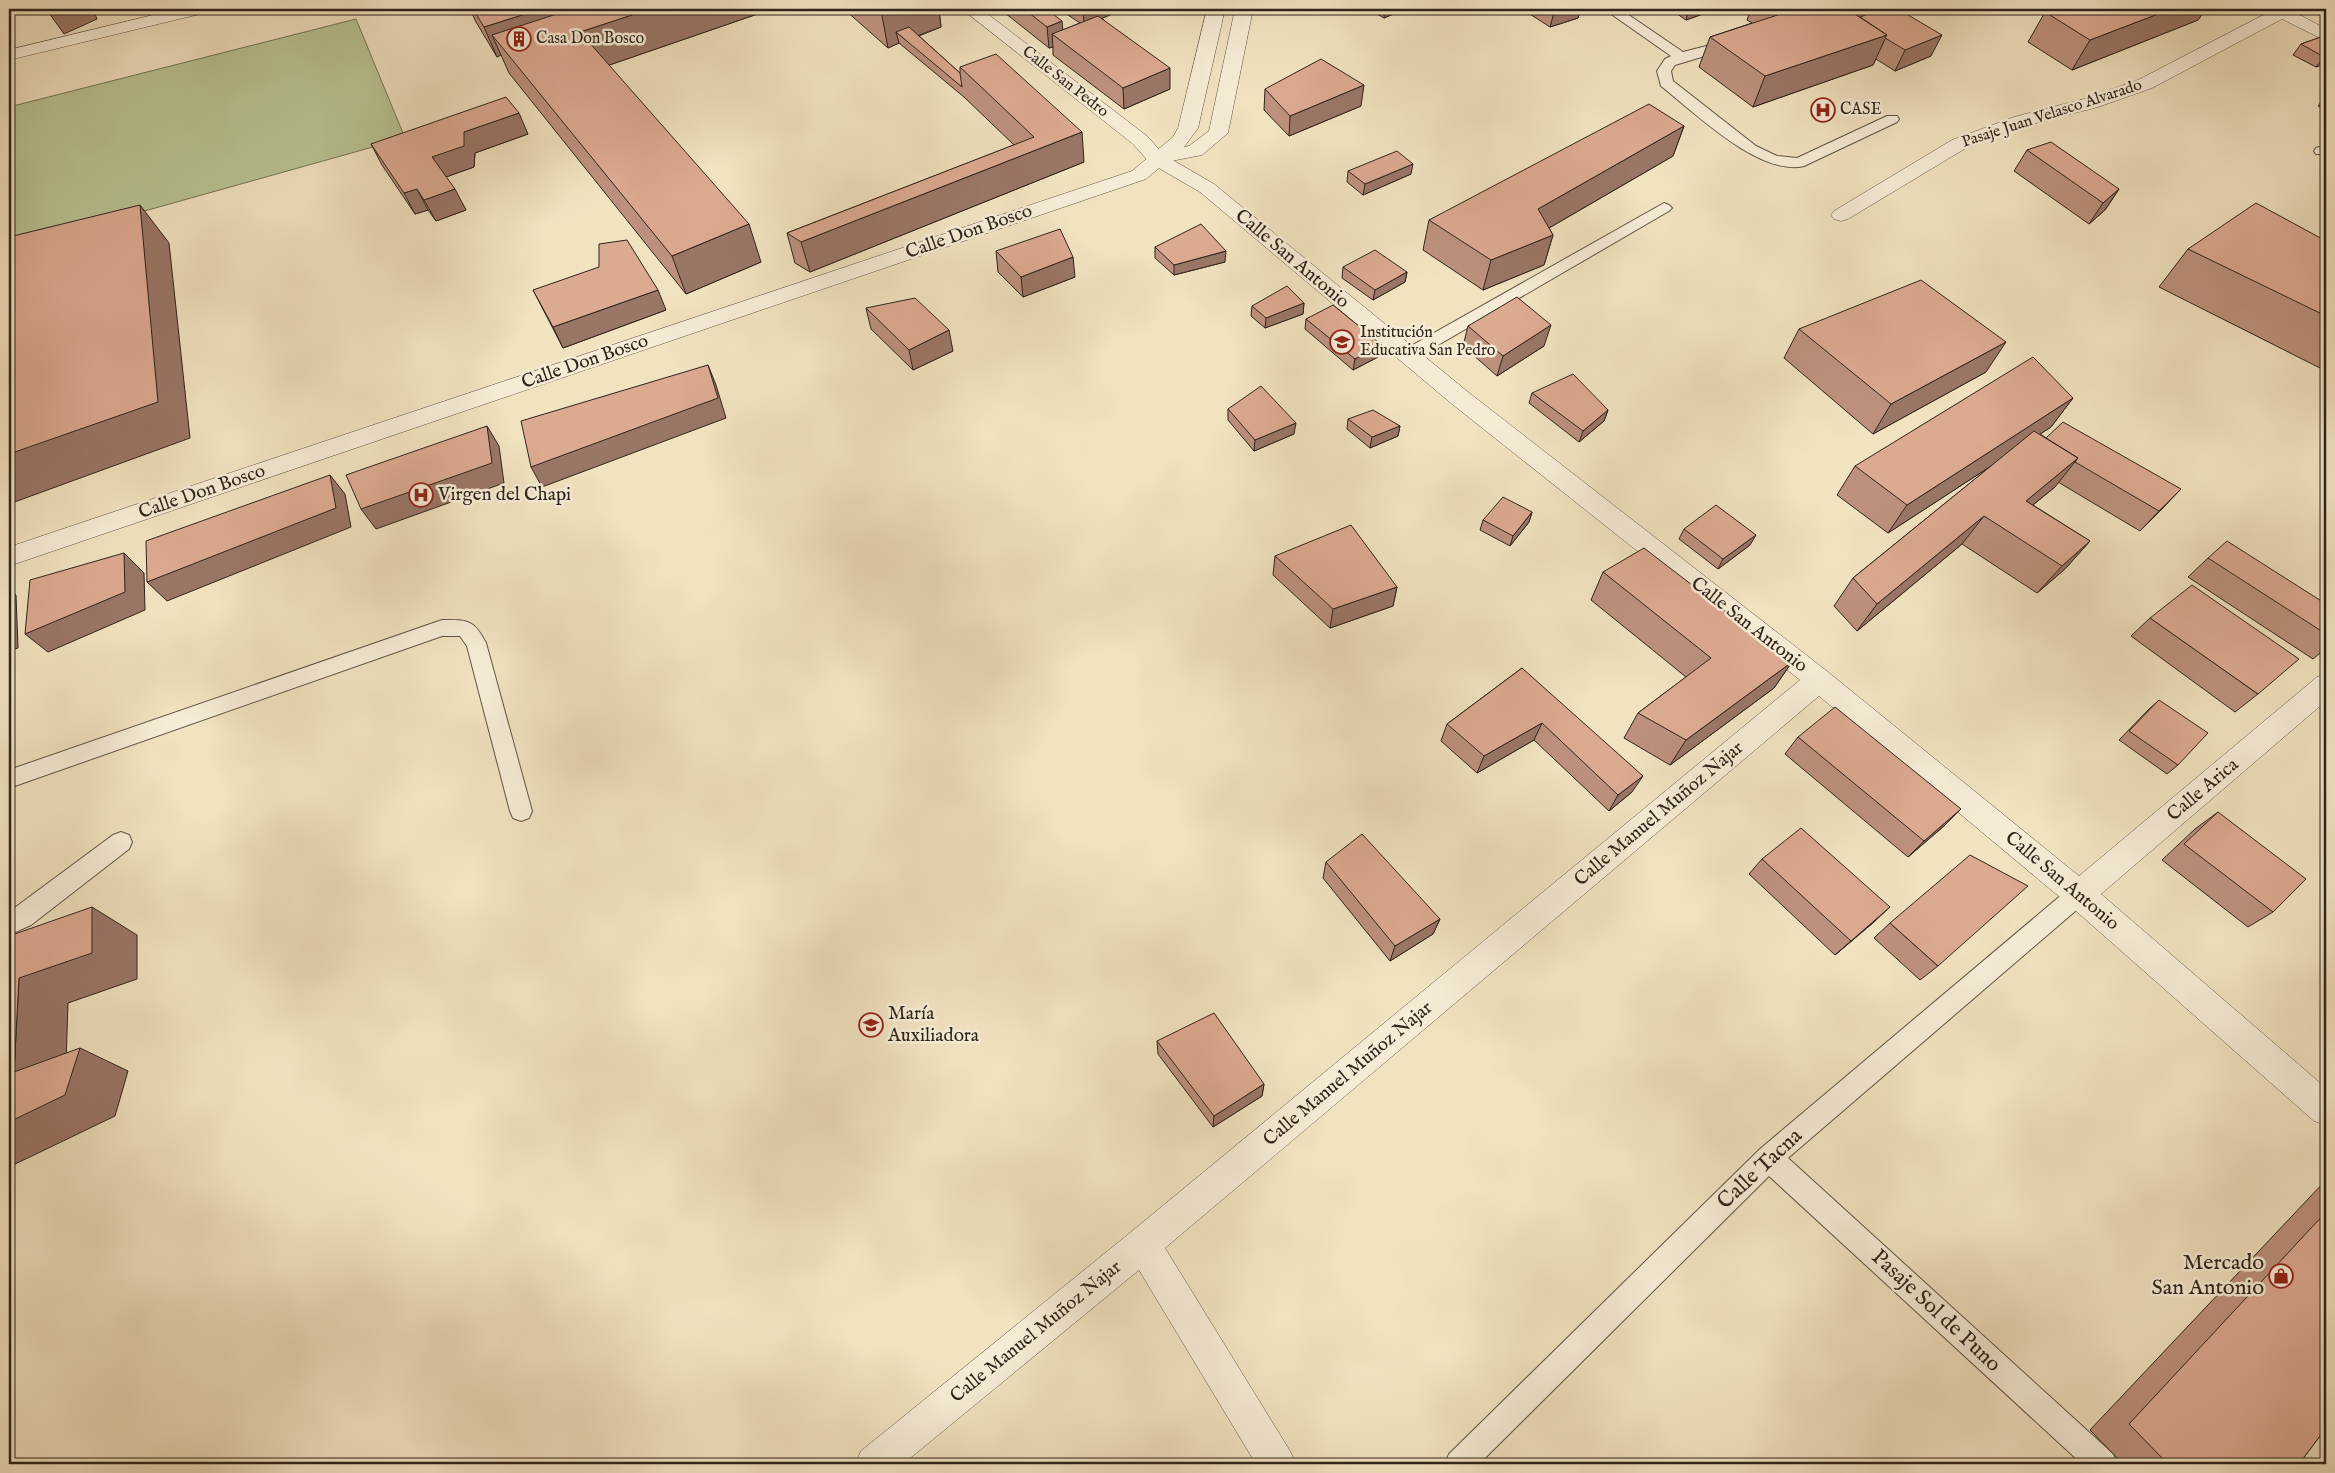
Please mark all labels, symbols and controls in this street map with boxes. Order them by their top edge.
building icon: Casa Don Bosco [506,26,532,52]
place label: Casa Don Bosco [536,29,645,49]
street label: Calle San Pedro [1018,42,1113,122]
street label: Pasaje Juan Velasco Alvarado [1959,75,2145,153]
hospital icon: CASE [1810,97,1836,123]
place label: CASE [1840,100,1881,120]
street label: Calle Don Bosco [902,199,1036,265]
street label: Calle San Antonio [1230,204,1354,314]
place label: Institución Educativa San Pedro [1360,323,1496,361]
street label: Calle Don Bosco [518,329,652,395]
school or university icon: Institución Educativa San Pedro [1329,329,1355,355]
street label: Calle Don Bosco [135,459,269,525]
hospital icon: Virgen del Chapi [408,482,434,508]
place label: Virgen del Chapi [437,483,571,507]
street label: Calle San Antonio [1686,572,1812,678]
street label: Calle Manuel Muñoz Najar [1569,736,1749,892]
street label: Calle Arica [2162,753,2244,827]
street label: Calle San Antonio [2000,826,2124,936]
street label: Calle Manuel Muñoz Najar [1258,996,1438,1152]
place label: María Auxiliadora [887,1002,980,1048]
school or university icon: María Auxiliadora [858,1012,884,1038]
street label: Calle Tacna [1711,1122,1809,1216]
street label: Pasaje Sol de Puno [1865,1244,2007,1379]
place label: Mercado San Antonio [2152,1249,2264,1302]
street label: Calle Manuel Muñoz Najar [945,1255,1127,1409]
shop icon: Mercado San Antonio [2268,1263,2294,1289]

